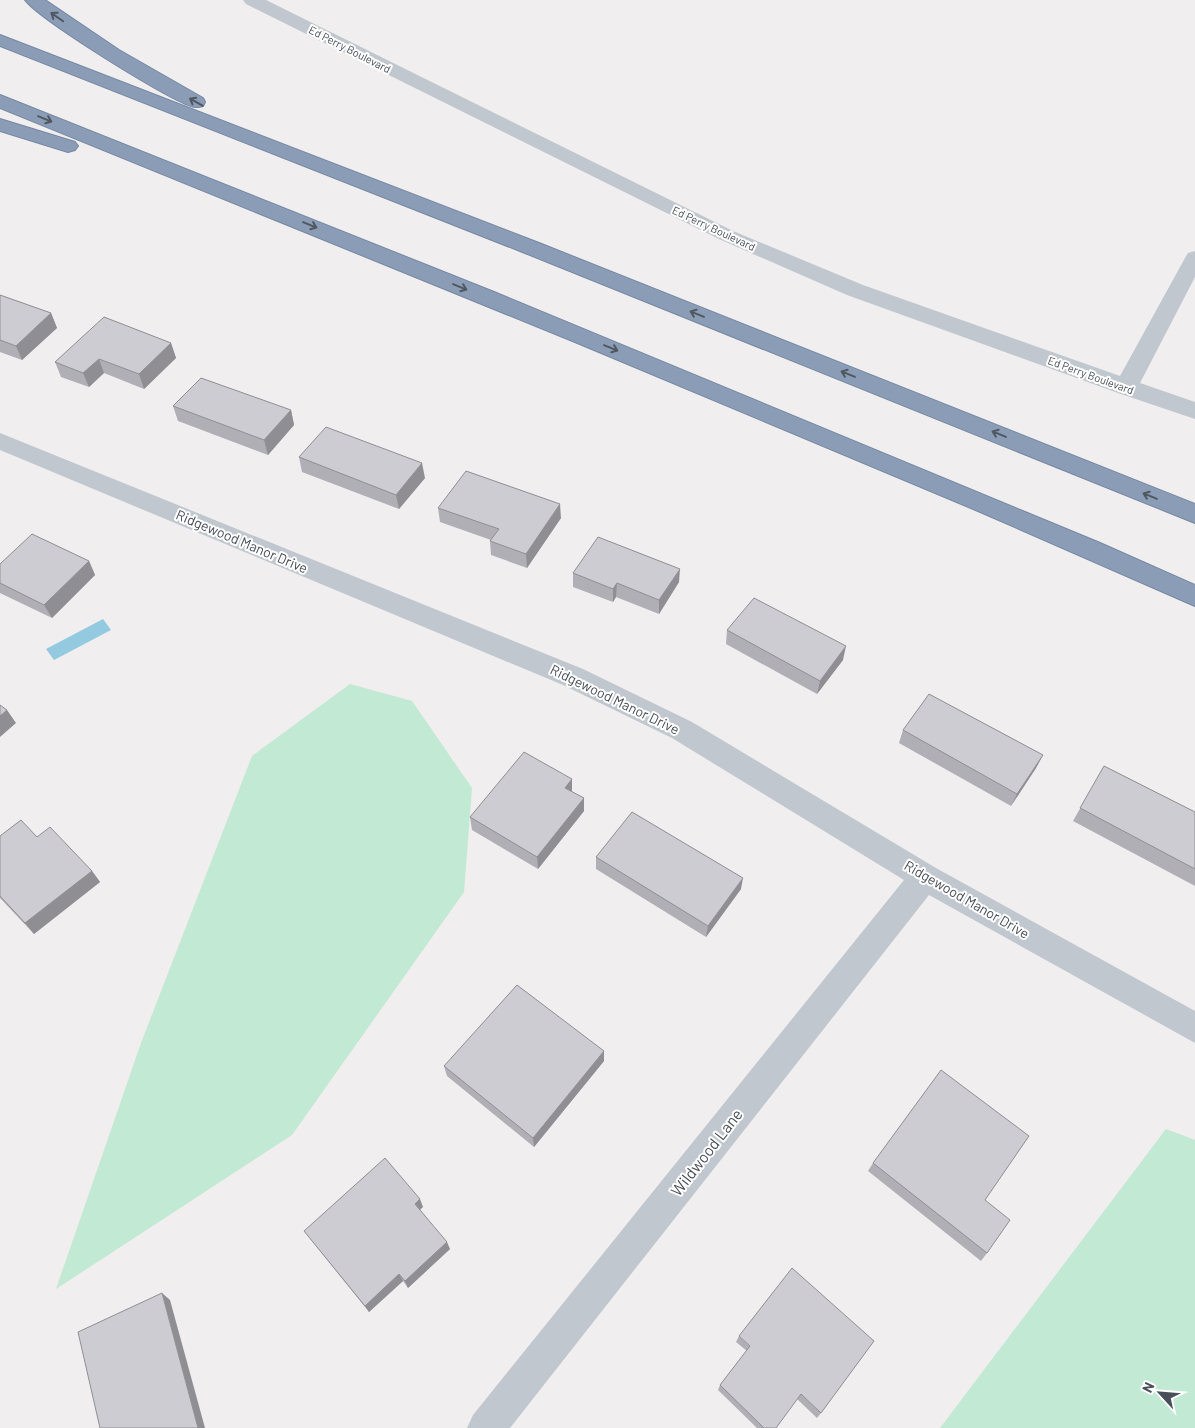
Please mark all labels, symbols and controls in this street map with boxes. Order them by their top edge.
one-way arrow [50,12,64,22]
street label: Ed Perry Boulevard [307,23,393,75]
one-way arrow [188,97,203,107]
one-way arrow [37,115,52,124]
street label: Ed Perry Boulevard [670,203,758,253]
one-way arrow [302,220,317,230]
one-way arrow [452,282,467,292]
one-way arrow [690,309,706,318]
one-way arrow [603,345,618,354]
street label: Ed Perry Boulevard [1046,353,1136,397]
one-way arrow [841,369,857,378]
one-way arrow [992,429,1008,438]
one-way arrow [1143,490,1158,500]
street label: Ridgewood Manor Drive [174,506,310,576]
street label: Ridgewood Manor Drive [548,660,682,738]
street label: Ridgewood Manor Drive [901,856,1033,942]
street label: Wildwood Lane [666,1105,746,1199]
north arrow [1135,1368,1185,1418]
text: N [1138,1379,1158,1395]

